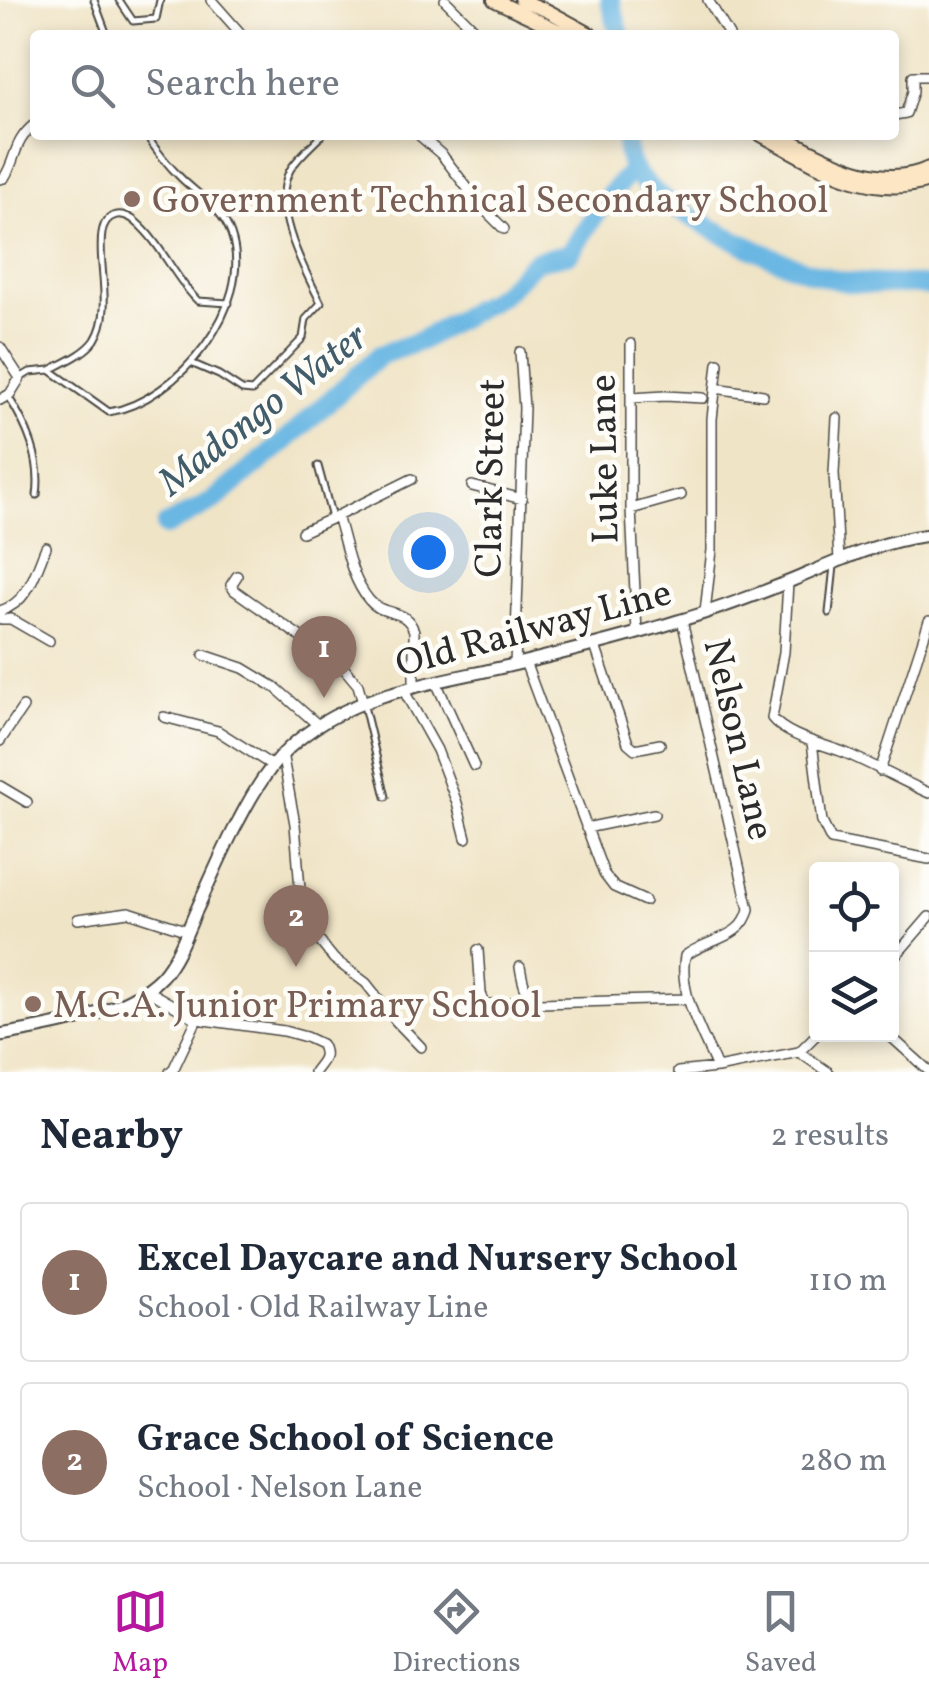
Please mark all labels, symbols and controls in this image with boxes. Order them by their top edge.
search box [30,30,899,140]
icon: search [65,58,120,113]
text: Search here [145,59,340,112]
place label: Government Technical Secondary School [152,176,829,229]
marker: Government Technical Secondary School [121,188,143,210]
water label: Madongo Water [146,311,382,512]
street label: Luke Lane [579,374,634,544]
street label: Clark Street [464,378,521,578]
your location [403,527,454,578]
street label: Old Railway Line [390,568,678,693]
pin: 1 [292,616,356,698]
street label: Nelson Lane [688,634,785,846]
map controls [809,862,899,1042]
button: locate [809,862,899,952]
pin: 2 [264,884,328,967]
button: layers [809,952,899,1042]
place label: M.C.A. Junior Primary School [53,981,542,1034]
marker: M.C.A. Junior Primary School [22,993,44,1015]
text: Nearby [40,1108,183,1167]
text: 2 results [771,1115,889,1159]
text: Excel Daycare and Nursery School [137,1234,738,1287]
text: 1 [68,1260,81,1304]
text: 110 m [808,1260,887,1304]
text: School · Old Railway Line [137,1287,488,1331]
text: Grace School of Science [137,1414,554,1467]
text: 2 [66,1440,83,1484]
text: 280 m [800,1440,887,1484]
text: School · Nelson Lane [137,1467,422,1511]
tab: Map [112,1584,168,1683]
tab: Directions [392,1584,521,1683]
tab: Saved [745,1584,817,1683]

